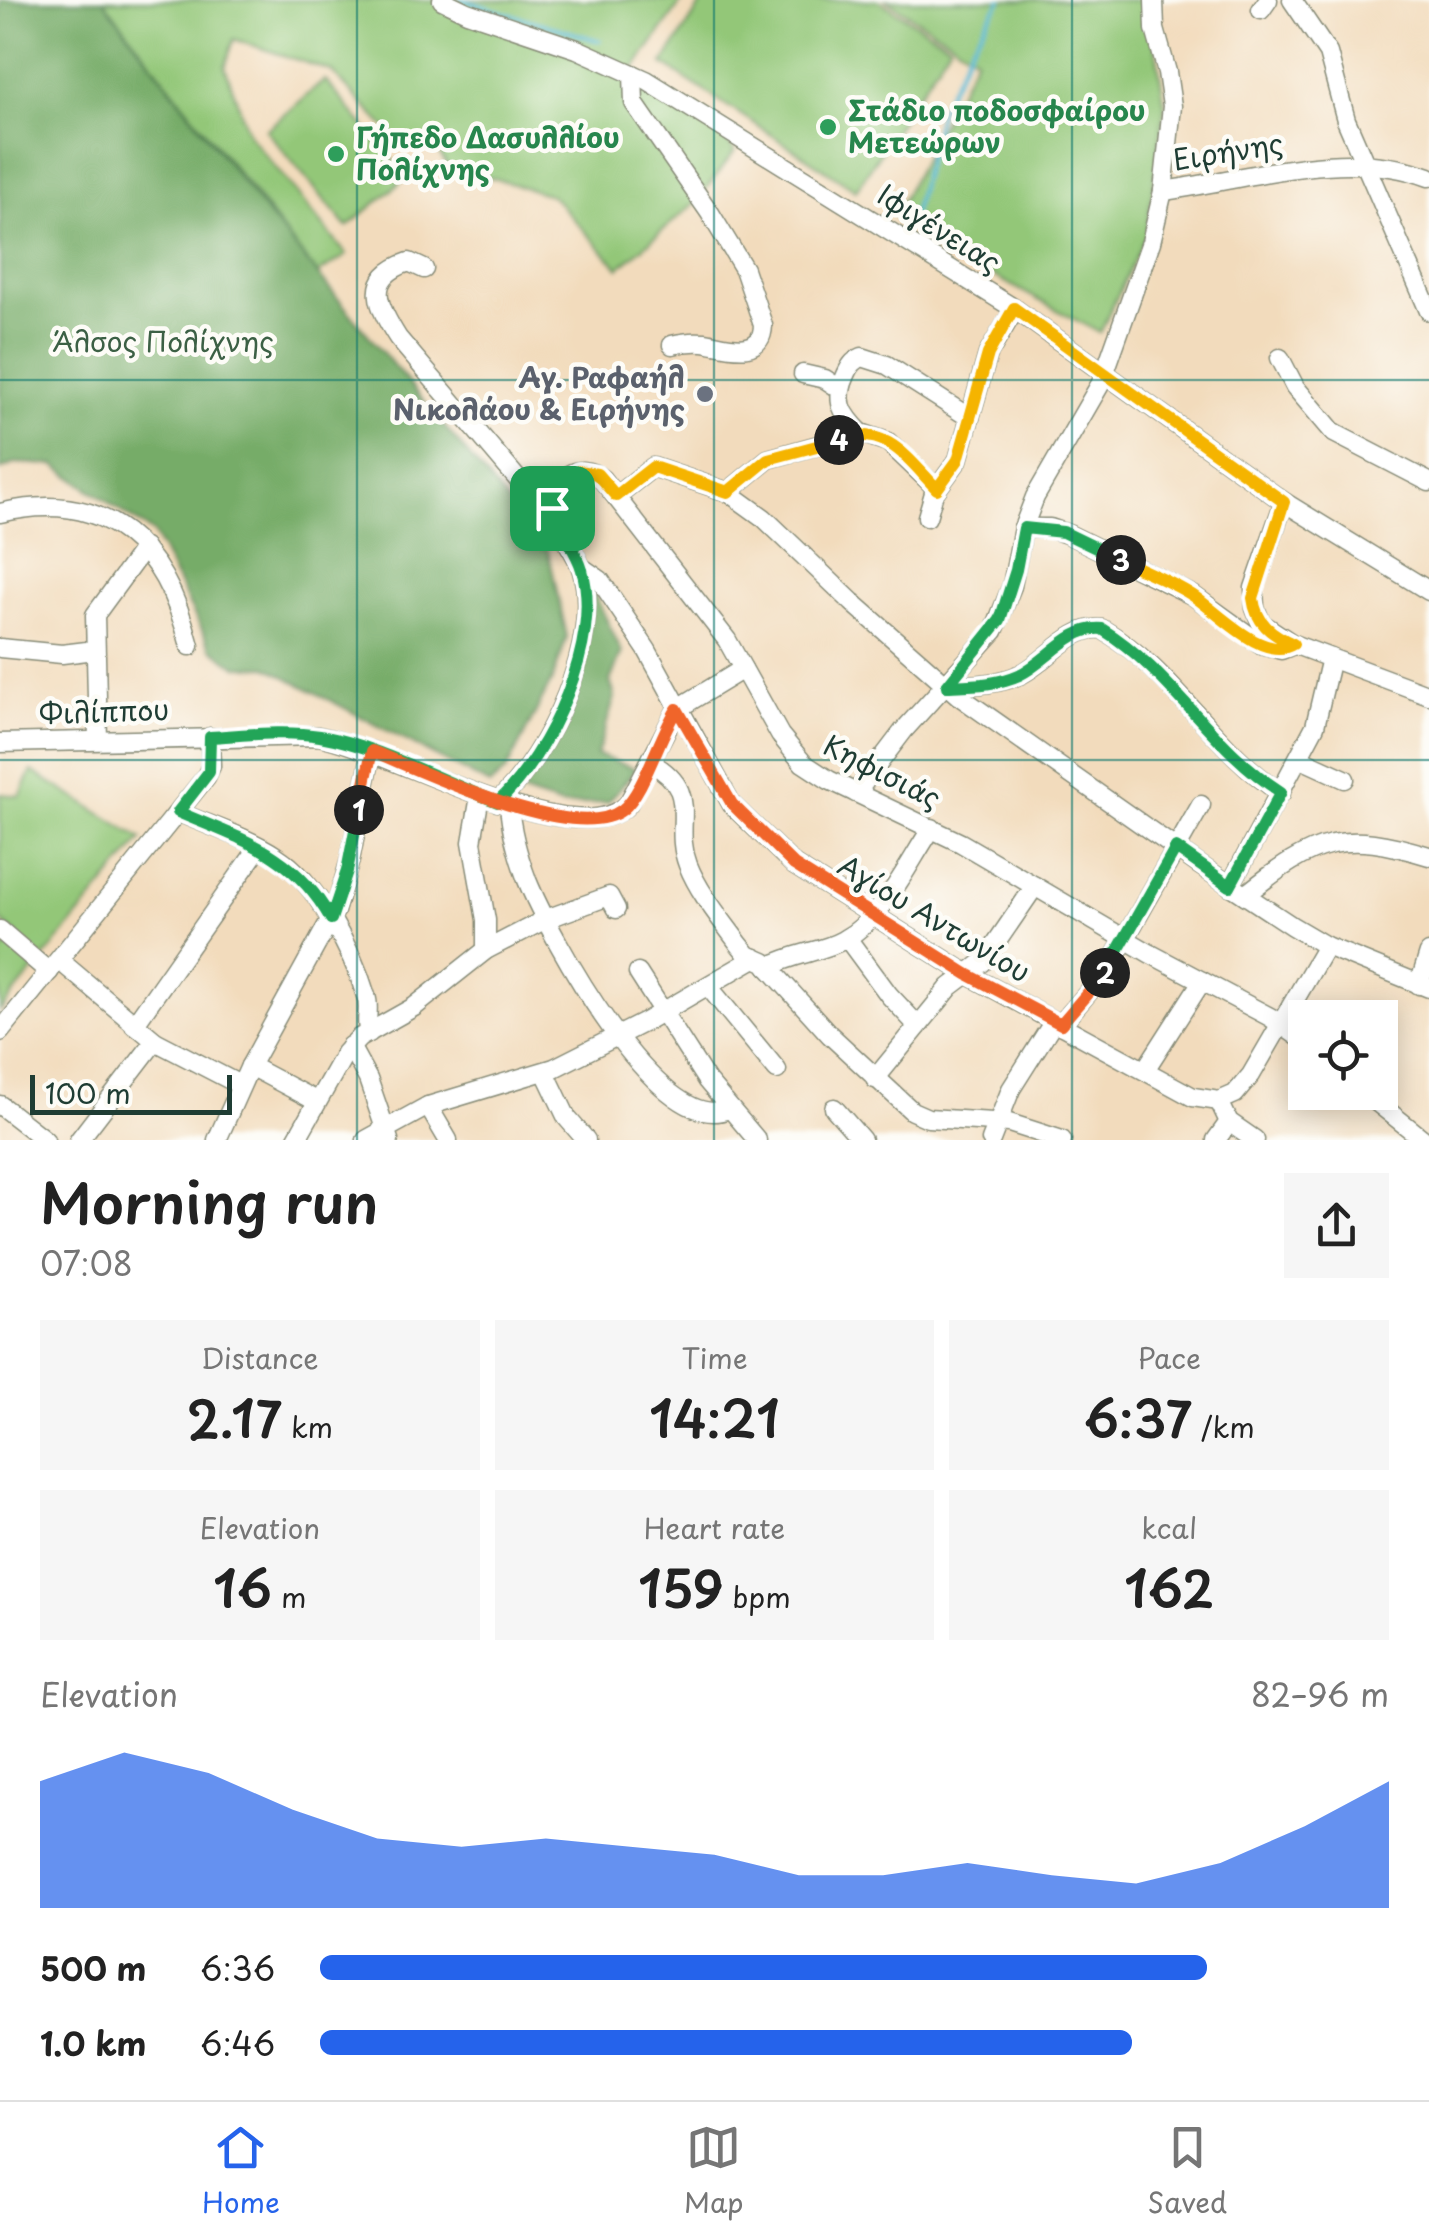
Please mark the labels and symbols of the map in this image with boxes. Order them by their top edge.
place label: Στάδιο ποδοσφαίρου Μετεώρων [848,88,1146,163]
place label: Γήπεδο Δασυλλίου Πολίχνης [356,115,620,190]
marker: Στάδιο ποδοσφαίρου Μετεώρων [817,116,839,138]
street label: Ειρήνης [1170,121,1286,180]
marker: Γήπεδο Δασυλλίου Πολίχνης [325,143,347,165]
street label: Ιφιγένειας [870,173,1010,283]
park label: Άλσος Πολίχνης [52,319,274,362]
place label: Αγ. Ραφαήλ Νικολάου & Ειρήνης [393,355,685,430]
marker: Αγ. Ραφαήλ Νικολάου & Ειρήνης [694,383,716,405]
pin: 4 [814,415,864,465]
pin [510,466,595,551]
pin: 3 [1096,535,1146,585]
street label: Φιλίππου [38,687,170,734]
street label: Κηφισιάς [816,723,949,819]
pin: 1 [334,785,384,835]
street label: Αγίου Αντωνίου [830,843,1039,992]
pin: 2 [1080,948,1130,998]
scale bar [30,1070,232,1114]

